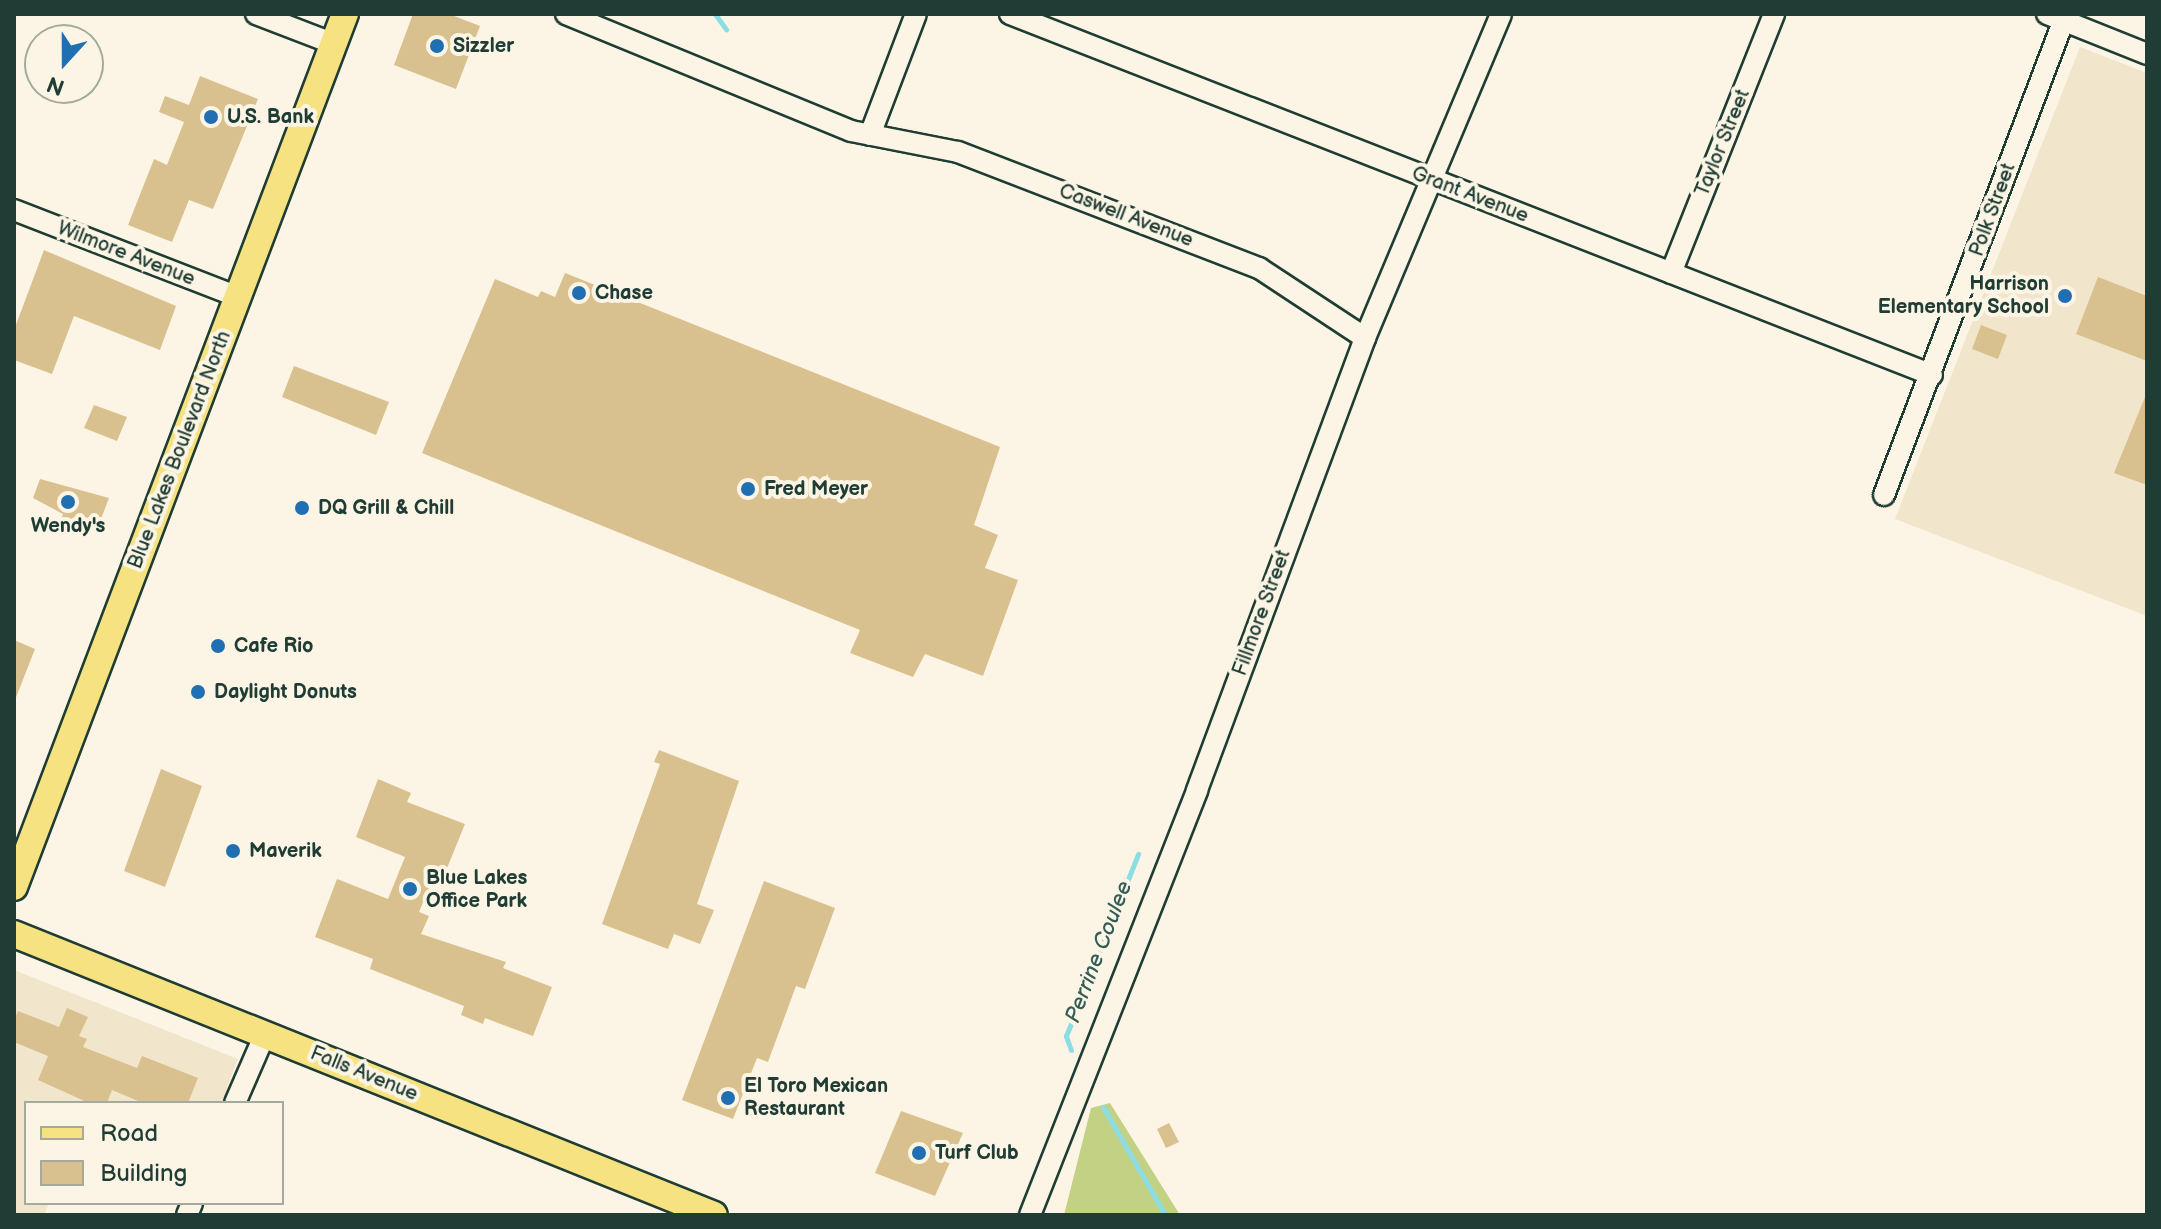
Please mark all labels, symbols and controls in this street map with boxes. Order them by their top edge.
north arrow [24,24,104,104]
place label: Sizzler [453,34,514,58]
marker: Sizzler [428,37,446,55]
text: N [43,69,68,101]
street label: Taylor Street [1691,86,1755,200]
place label: U.S. Bank [227,105,314,129]
marker: U.S. Bank [202,108,220,126]
street label: Polk Street [1965,160,2021,260]
street label: Grant Avenue [1408,162,1532,228]
street label: Caswell Avenue [1055,179,1197,253]
street label: Wilmore Avenue [54,217,198,291]
place label: Harrison Elementary School [1877,272,2049,319]
place label: Chase [595,281,653,305]
marker: Chase [570,284,588,302]
marker: Harrison Elementary School [2056,287,2074,305]
street label: Blue Lakes Boulevard North [123,328,237,572]
place label: Fred Meyer [764,477,868,501]
marker: Fred Meyer [739,480,757,498]
marker: Wendy's [59,493,77,511]
place label: DQ Grill & Chill [318,496,454,520]
marker: DQ Grill & Chill [293,499,311,517]
place label: Wendy's [31,514,105,538]
street label: Fillmore Street [1228,547,1296,679]
place label: Cafe Rio [234,634,313,658]
marker: Cafe Rio [209,637,227,655]
place label: Daylight Donuts [214,680,357,704]
marker: Daylight Donuts [189,683,207,701]
place label: Maverik [249,839,322,863]
marker: Maverik [224,842,242,860]
place label: Blue Lakes Office Park [426,866,527,913]
water label: Perrine Coulee [1060,877,1138,1027]
marker: Blue Lakes Office Park [401,880,419,898]
street label: Falls Avenue [307,1042,421,1106]
place label: El Toro Mexican Restaurant [744,1074,888,1121]
marker: El Toro Mexican Restaurant [719,1089,737,1107]
legend [24,1101,284,1205]
text: Road [100,1119,158,1148]
place label: Turf Club [935,1141,1019,1165]
marker: Turf Club [910,1144,928,1162]
text: Building [100,1159,187,1188]

